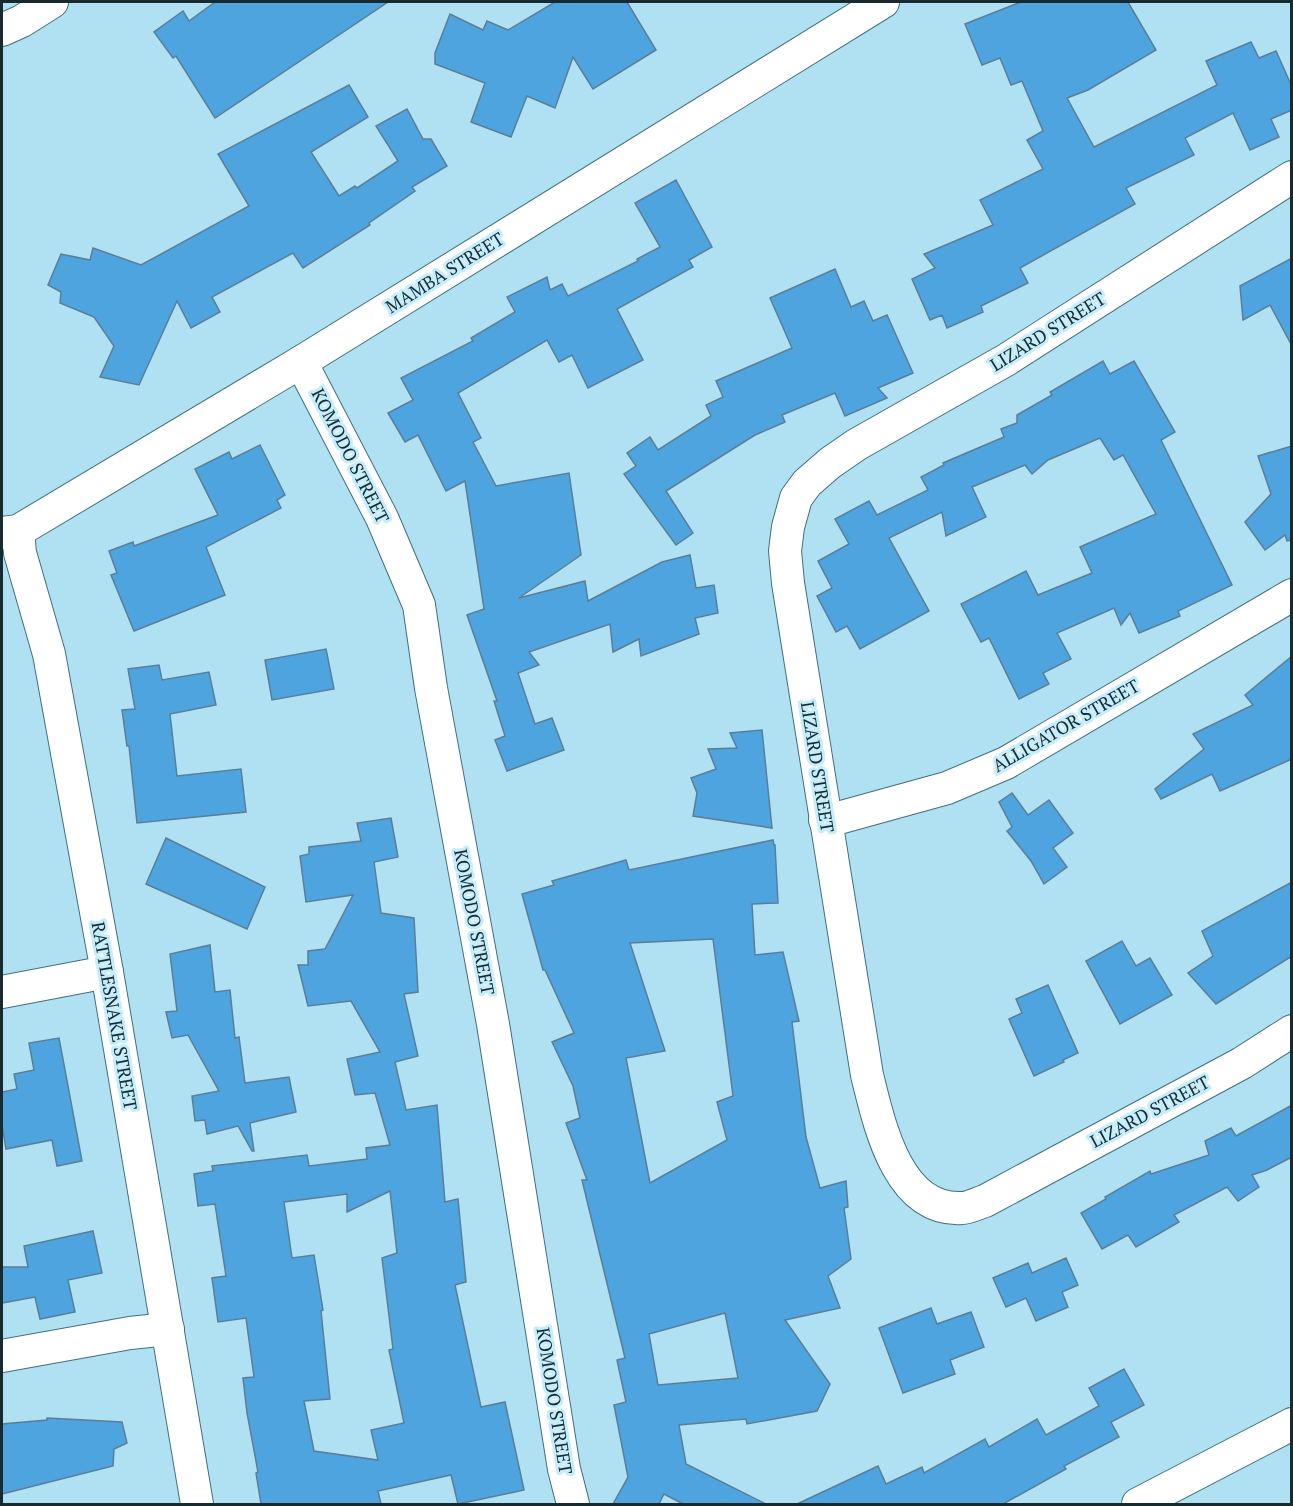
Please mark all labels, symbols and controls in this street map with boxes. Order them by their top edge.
street label: MAMBA STREET [381,226,508,318]
street label: LIZARD STREET [985,286,1110,376]
street label: KOMODO STREET [307,384,395,527]
street label: ALLIGATOR STREET [988,673,1143,777]
street label: LIZARD STREET [796,700,840,834]
street label: KOMODO STREET [449,847,501,997]
street label: RATTLESNAKE STREET [87,920,143,1112]
street label: LIZARD STREET [1086,1070,1213,1153]
street label: KOMODO STREET [532,1326,578,1476]

